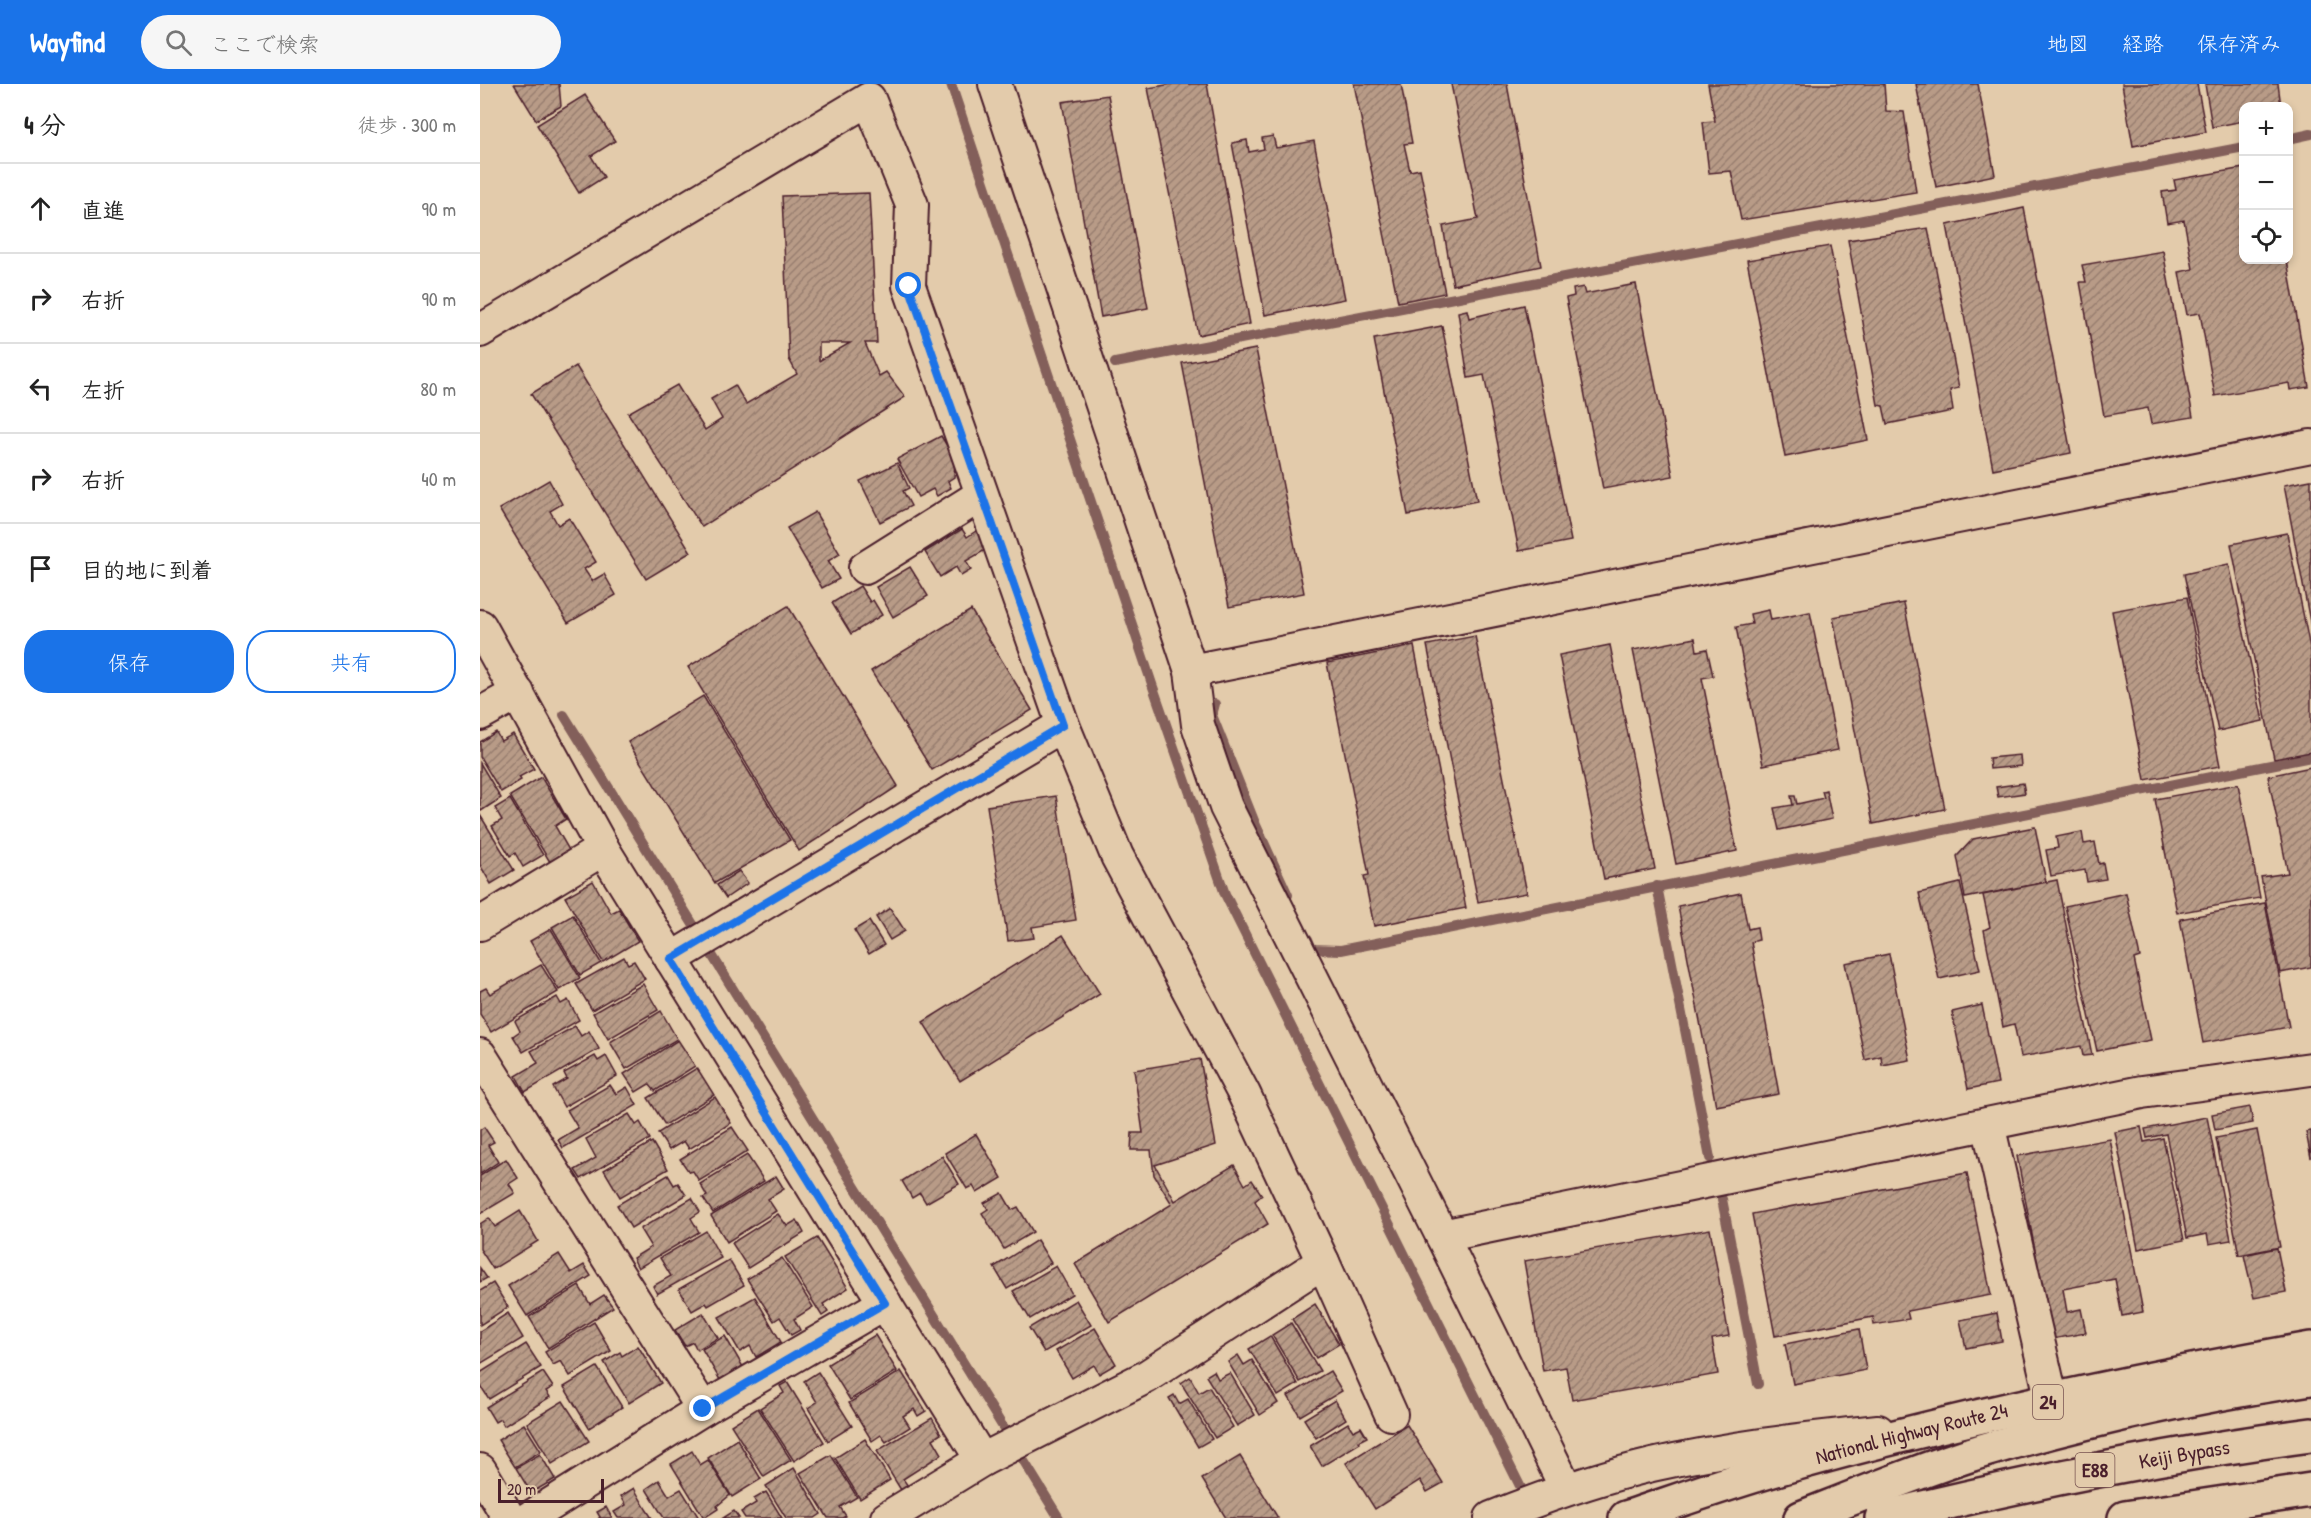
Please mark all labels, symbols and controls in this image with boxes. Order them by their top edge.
search box [141,15,561,69]
text: Wayfind [30,23,105,61]
icon: search [162,26,195,59]
text: ここで検索 [210,29,320,59]
text: 地図 [2047,29,2089,58]
text: 経路 [2122,29,2164,58]
text: 保存済み [2197,29,2281,58]
map controls [2239,102,2293,264]
button: + [2239,102,2293,156]
text: 4 分 [24,107,66,142]
text: 徒歩 · 300 m [358,111,456,138]
button: − [2239,156,2293,210]
icon: ahead [24,192,57,225]
text: 直進 [81,195,125,225]
text: 90 m [422,195,456,222]
button: locate [2239,210,2293,264]
route start [895,272,921,298]
icon: right [24,282,57,315]
text: 右折 [81,285,125,315]
text: 90 m [422,285,456,312]
icon: left [24,372,57,405]
text: 左折 [81,375,125,405]
text: 80 m [420,375,456,402]
icon: right [24,462,57,495]
text: 右折 [81,465,125,495]
text: 40 m [421,465,456,492]
icon: arrive [24,552,57,585]
text: 目的地に到着 [81,555,213,585]
button: 保存 [24,630,234,693]
button: 共有 [246,630,456,693]
road number: 24 [2033,1385,2063,1419]
route end [689,1395,715,1421]
street label: National Highway Route 24 [1812,1395,2010,1471]
street label: Keiji Bypass [2137,1432,2232,1476]
road number: E88 [2076,1453,2114,1487]
scale bar [498,1476,604,1504]
text: 20 m [507,1478,536,1500]

